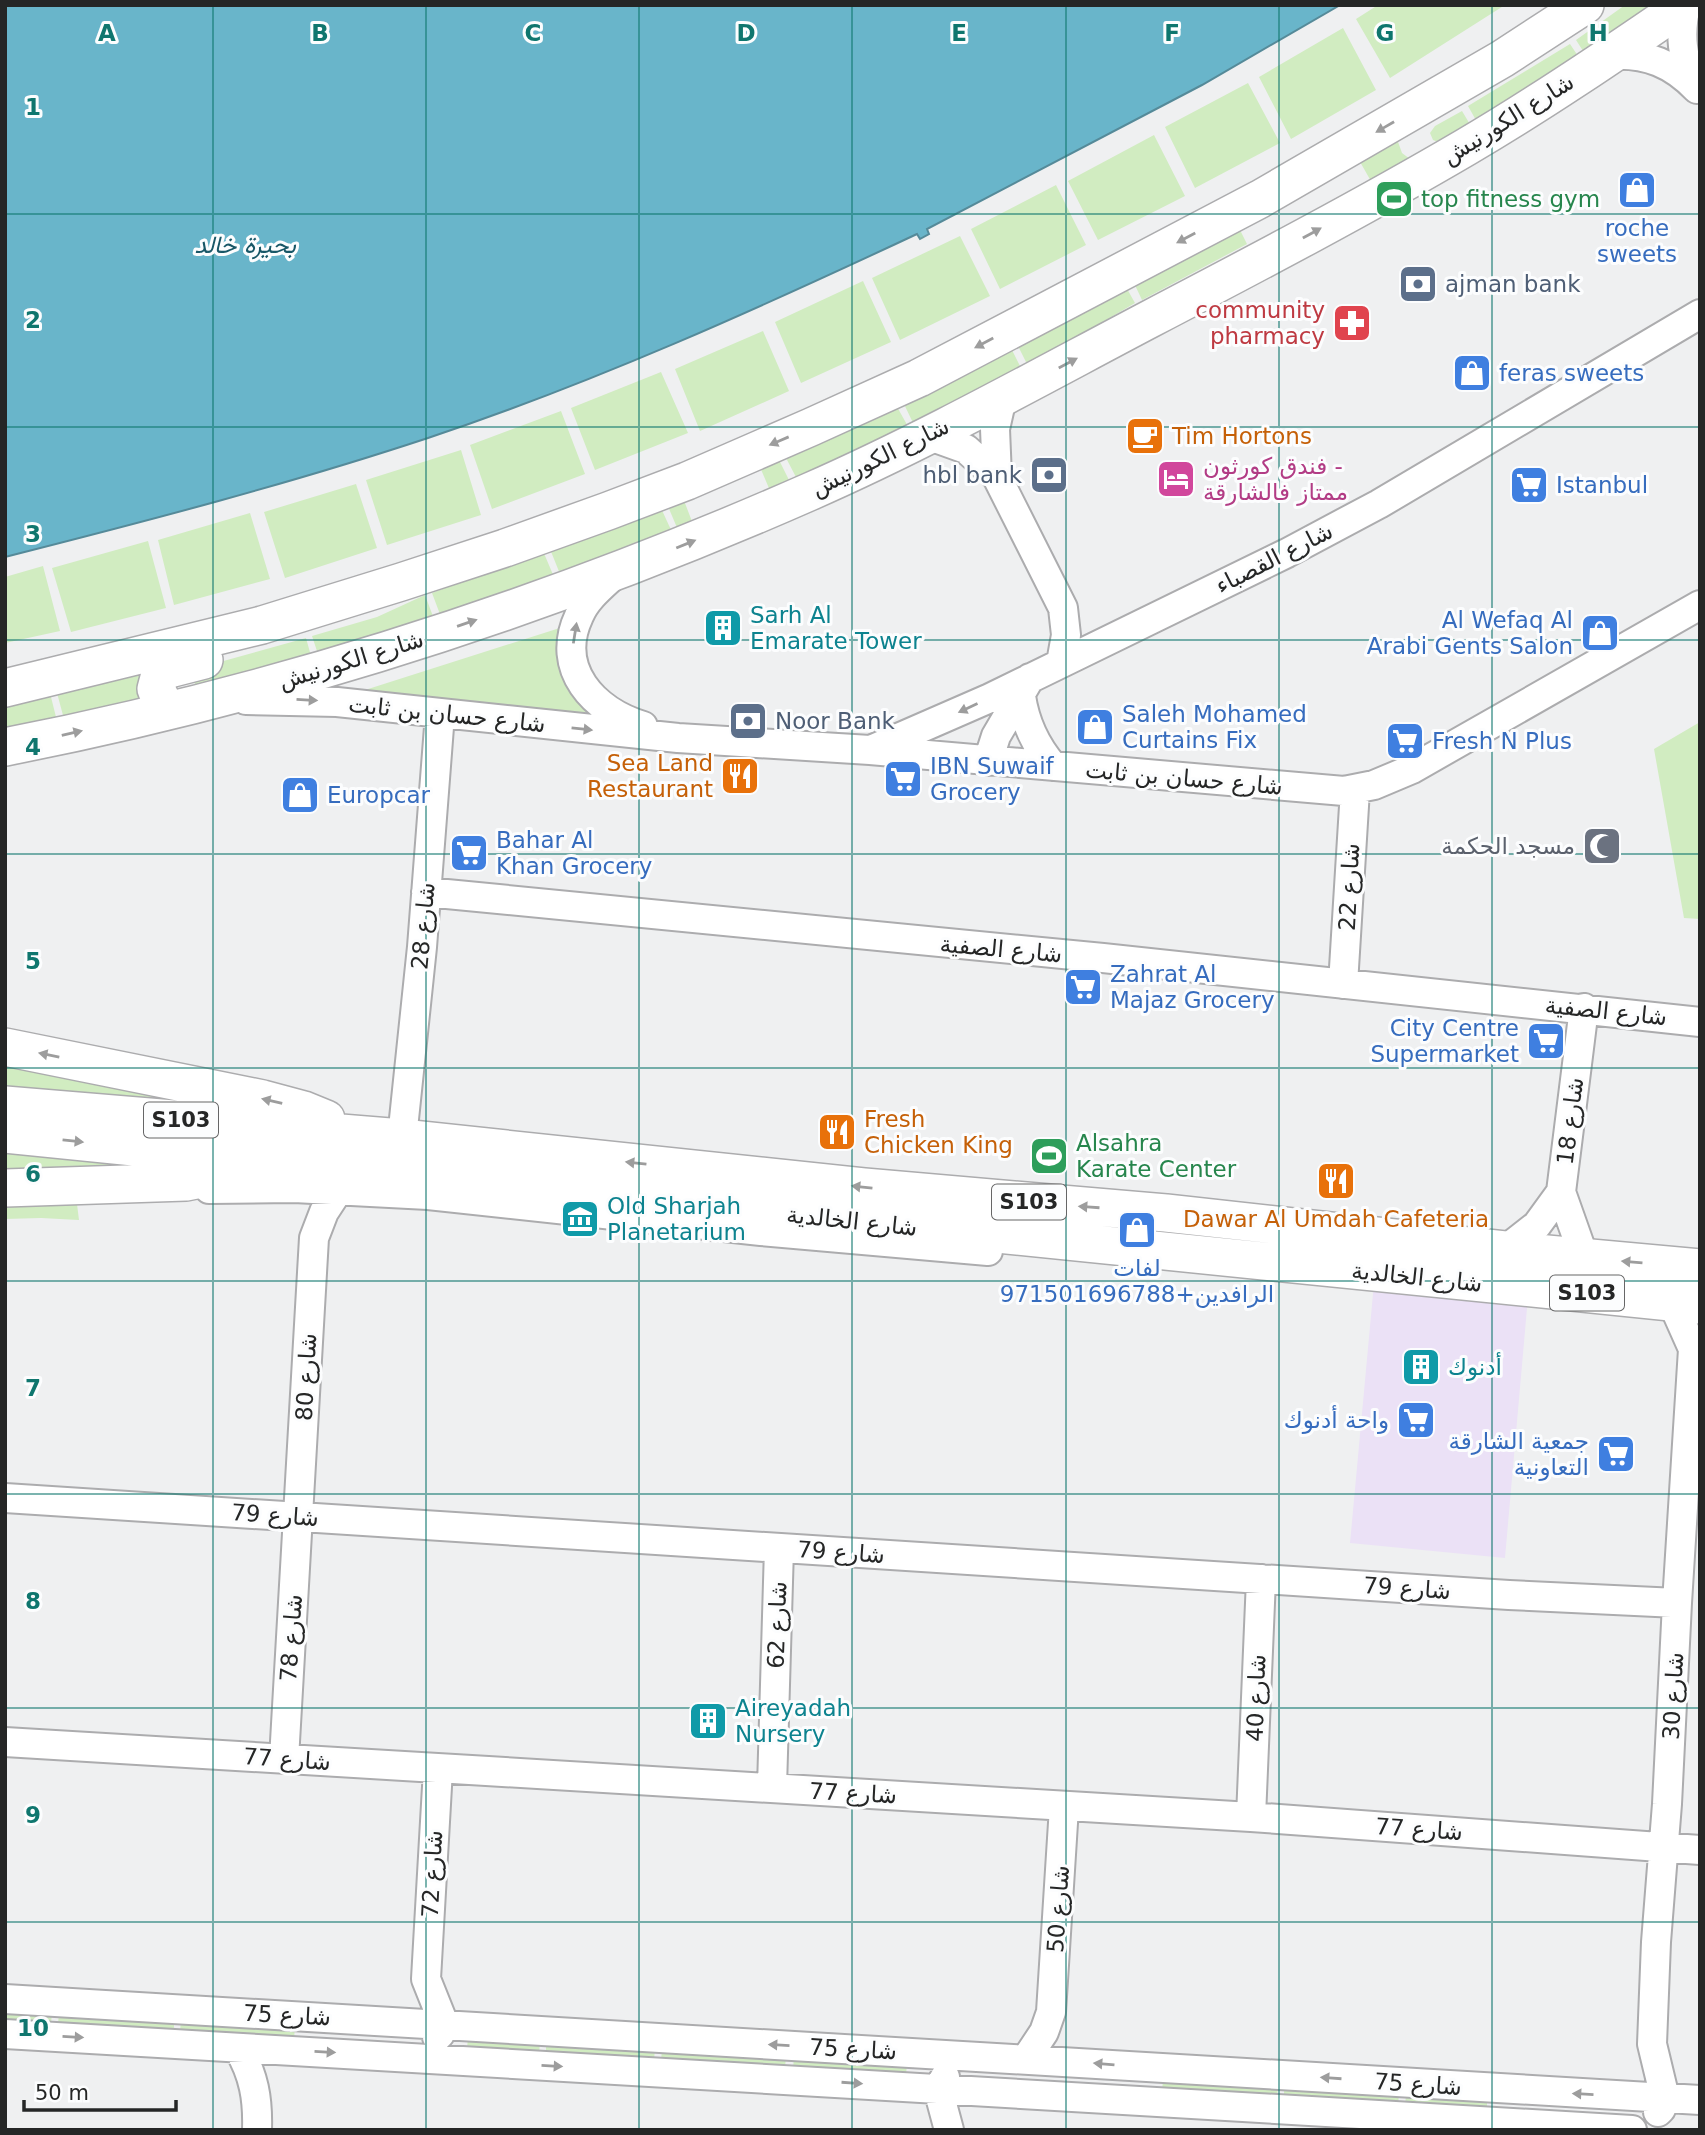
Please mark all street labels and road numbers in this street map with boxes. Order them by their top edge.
street label: شارع الكورنيش [1437,68,1579,171]
street label: شارع الكورنيش [807,412,954,503]
street label: شارع القصباء [1211,517,1337,600]
street label: شارع الكورنيش [275,626,427,695]
street label: شارع حسان بن ثابت [347,691,547,738]
street label: شارع حسان بن ثابت [1084,756,1284,801]
street label: شارع 22 [1334,843,1365,932]
street label: شارع 28 [406,881,441,971]
street label: شارع الصفية [939,931,1063,968]
street label: شارع الصفية [1544,992,1668,1031]
street label: شارع 18 [1552,1076,1589,1166]
road number: S103 [144,1102,218,1138]
road number: S103 [992,1184,1066,1220]
street label: شارع الخالدية [785,1201,919,1242]
street label: شارع الخالدية [1350,1257,1484,1298]
road number: S103 [1550,1276,1624,1310]
street label: شارع 80 [291,1333,322,1422]
street label: شارع 79 [230,1499,320,1532]
street label: شارع 79 [796,1536,886,1569]
street label: شارع 79 [1362,1572,1452,1605]
street label: شارع 62 [762,1581,793,1669]
street label: شارع 78 [275,1593,308,1683]
street label: شارع 30 [1658,1652,1689,1741]
street label: شارع 40 [1241,1654,1272,1742]
street label: شارع 77 [242,1743,332,1776]
street label: شارع 77 [808,1778,897,1809]
street label: شارع 77 [1374,1813,1464,1846]
street label: شارع 72 [417,1830,448,1919]
street label: شارع 50 [1042,1864,1075,1954]
street label: شارع 75 [242,2000,331,2031]
street label: شارع 75 [808,2034,897,2065]
street label: شارع 75 [1373,2068,1463,2101]

